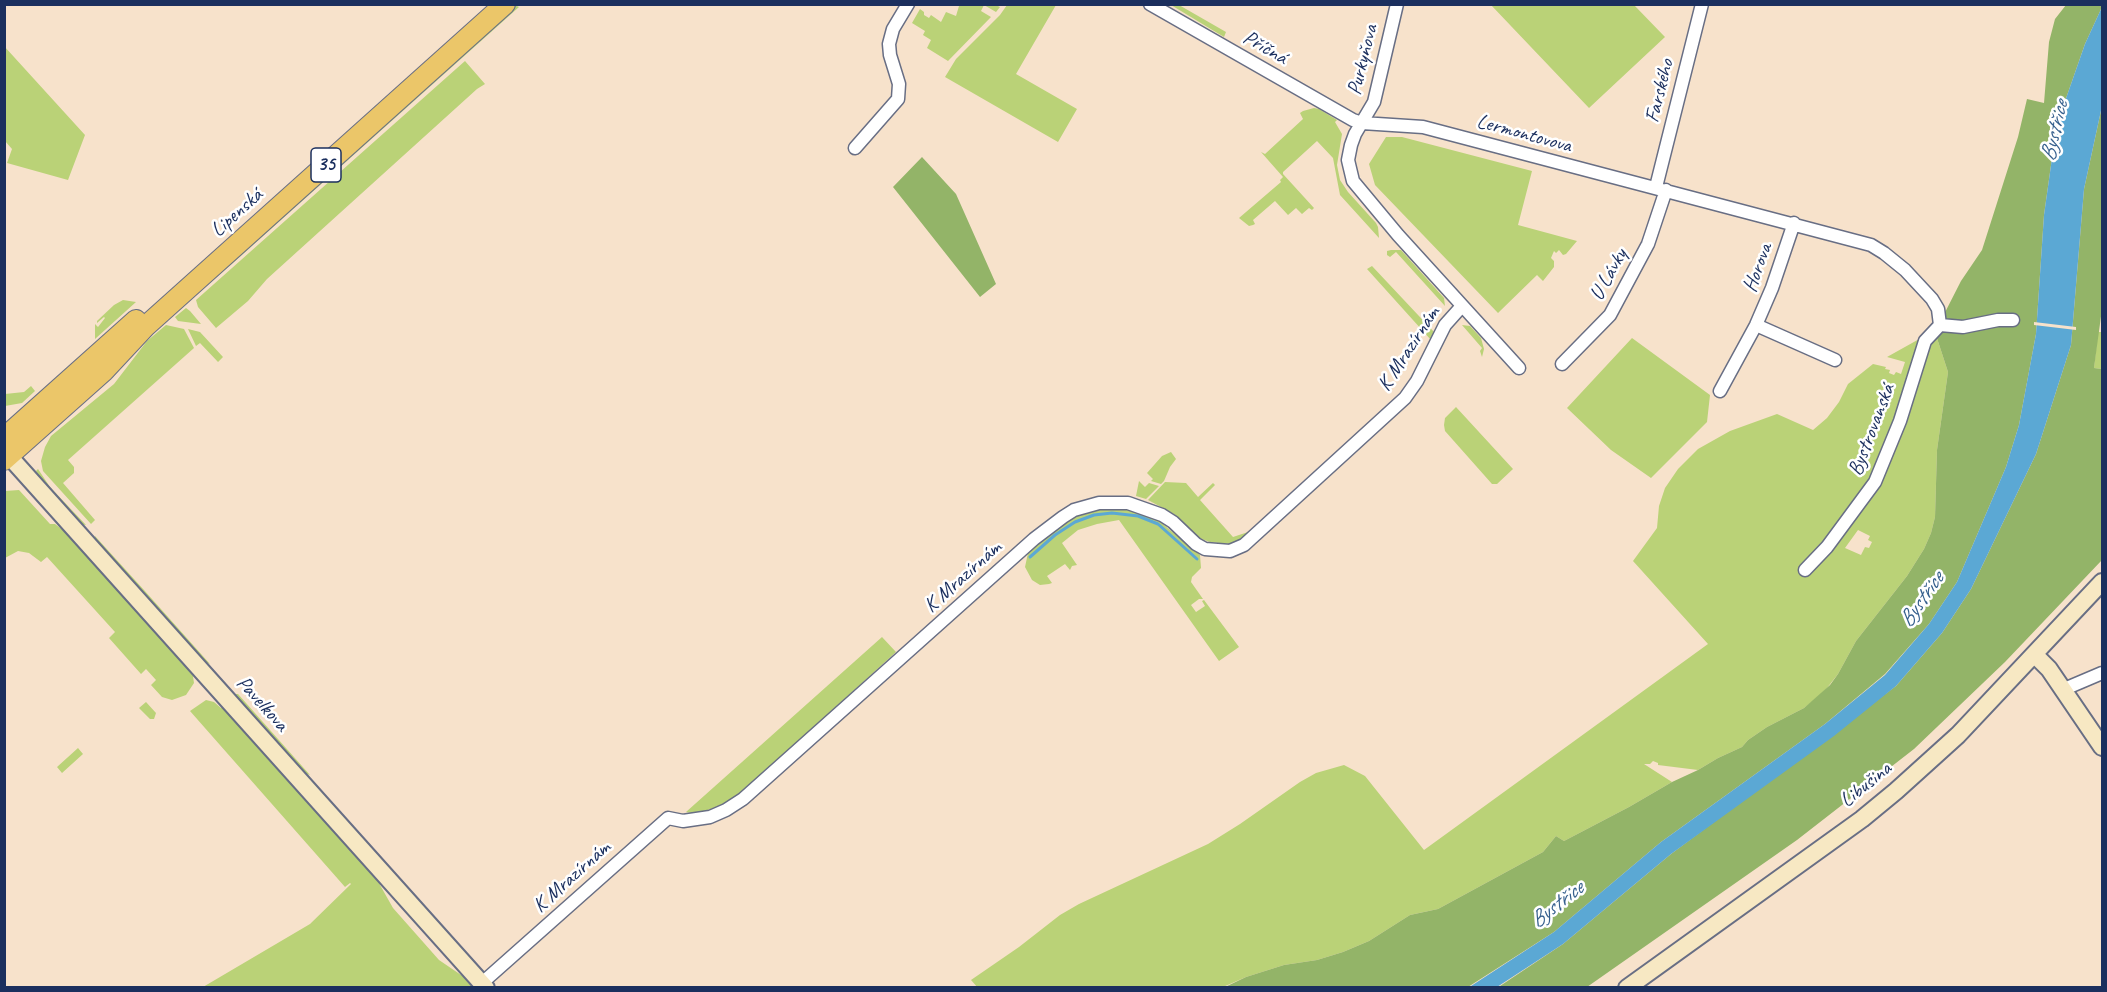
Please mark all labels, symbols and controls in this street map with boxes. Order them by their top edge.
street label: Purkyňova [1342,22,1384,98]
street label: Příčná [1238,25,1292,71]
street label: Farského [1640,57,1680,125]
water label: Bystřice [2035,98,2075,164]
street label: Lermontovova [1474,109,1574,159]
road number: 35 [311,148,341,182]
street label: Lipenská [206,183,268,243]
street label: Horova [1738,240,1778,296]
street label: U Lávky [1585,245,1633,305]
street label: K Mrazírnám [1372,302,1446,396]
street label: Bystrovanská [1843,381,1901,479]
street label: K Mrazírnám [919,536,1007,618]
water label: Bystřice [1894,568,1950,632]
street label: Pavelkova [231,671,293,737]
street label: Libušina [1835,757,1897,813]
street label: K Mrazírnám [528,836,616,918]
water label: Bystřice [1525,876,1589,934]

